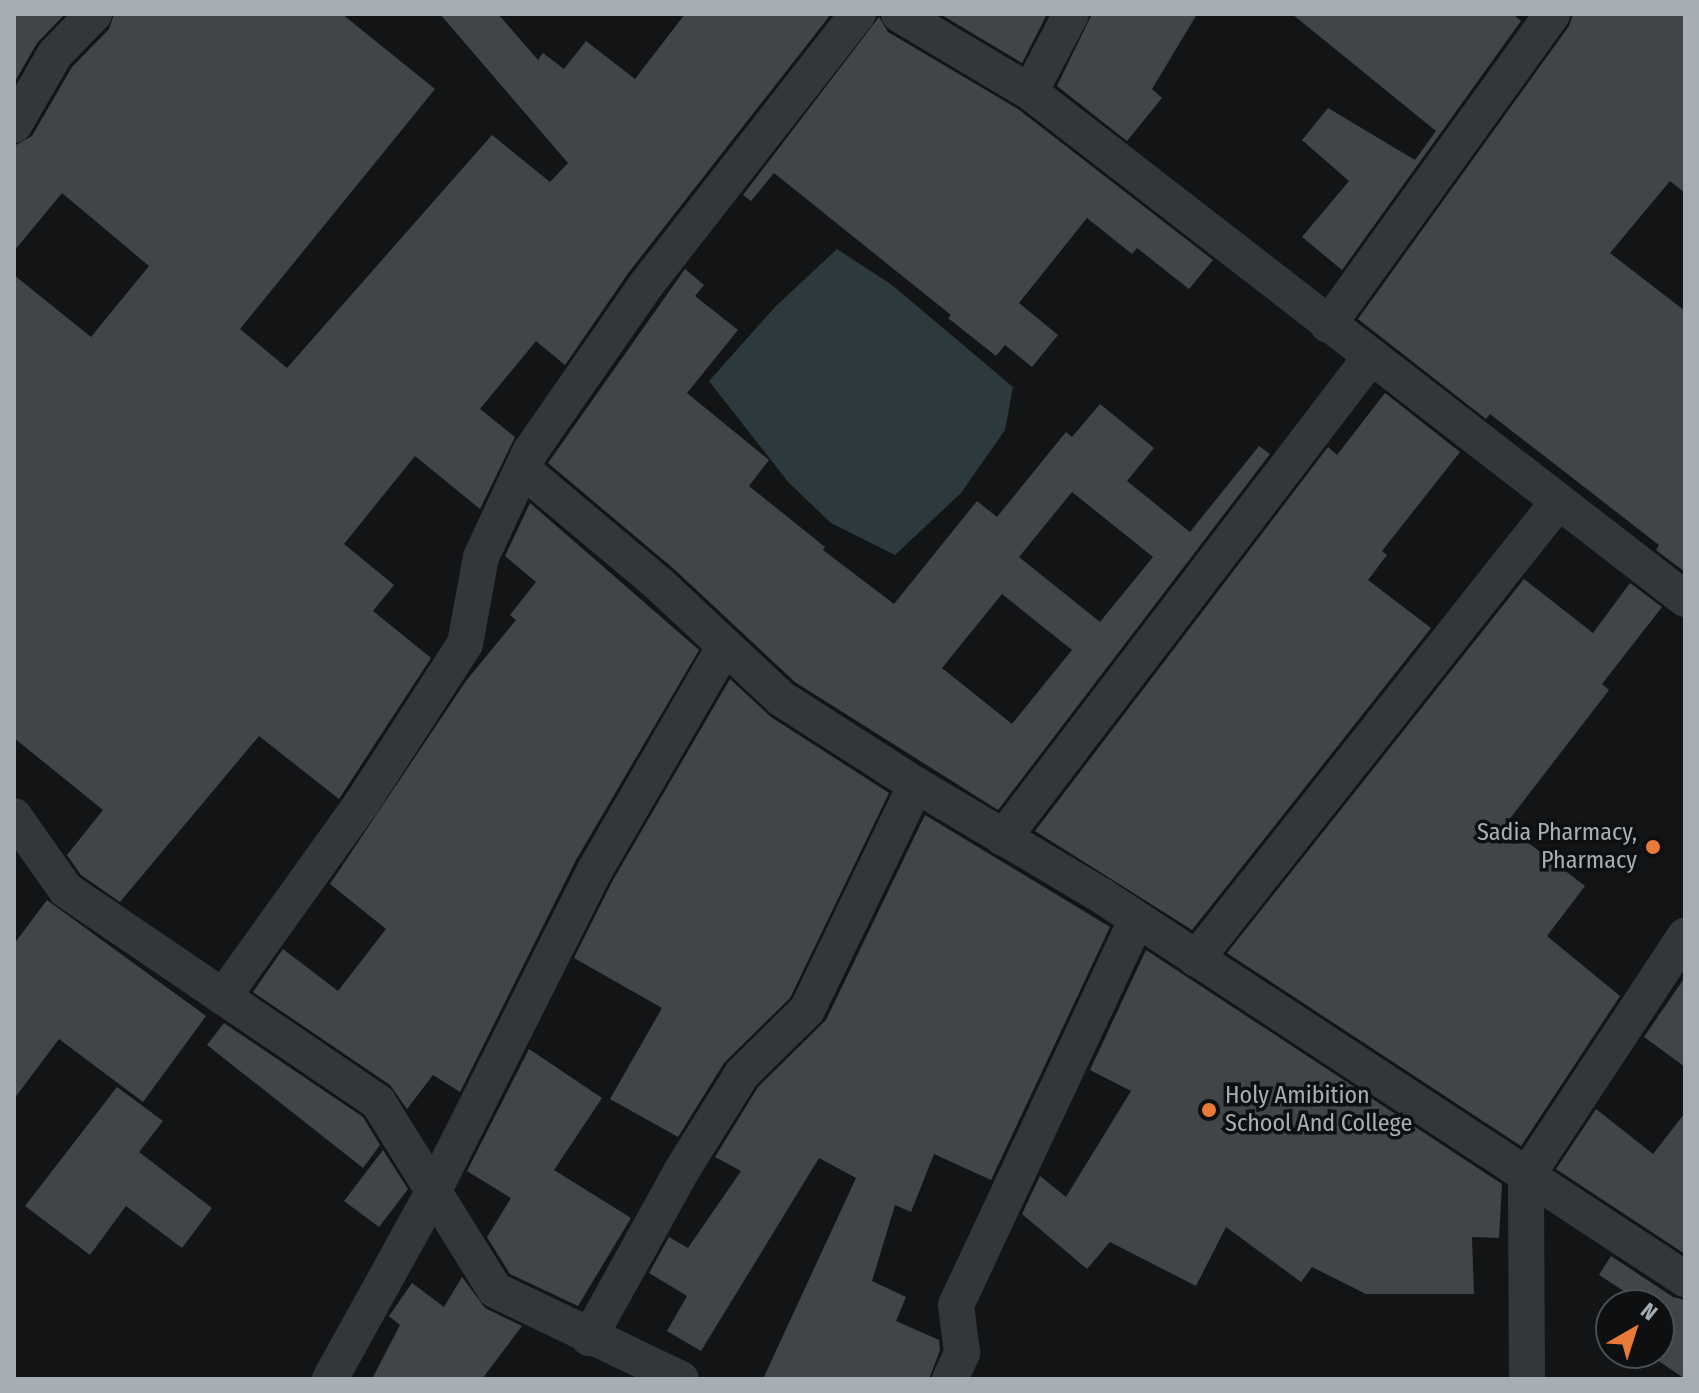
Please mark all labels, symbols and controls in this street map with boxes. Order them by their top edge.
place label: Sadia Pharmacy, Pharmacy [1477,819,1637,875]
marker: Sadia Pharmacy, Pharmacy [1644,838,1662,856]
place label: Holy Amibition School And College [1225,1082,1412,1138]
marker: Holy Amibition School And College [1200,1101,1218,1119]
north arrow [1595,1289,1675,1369]
text: N [1636,1297,1663,1326]

